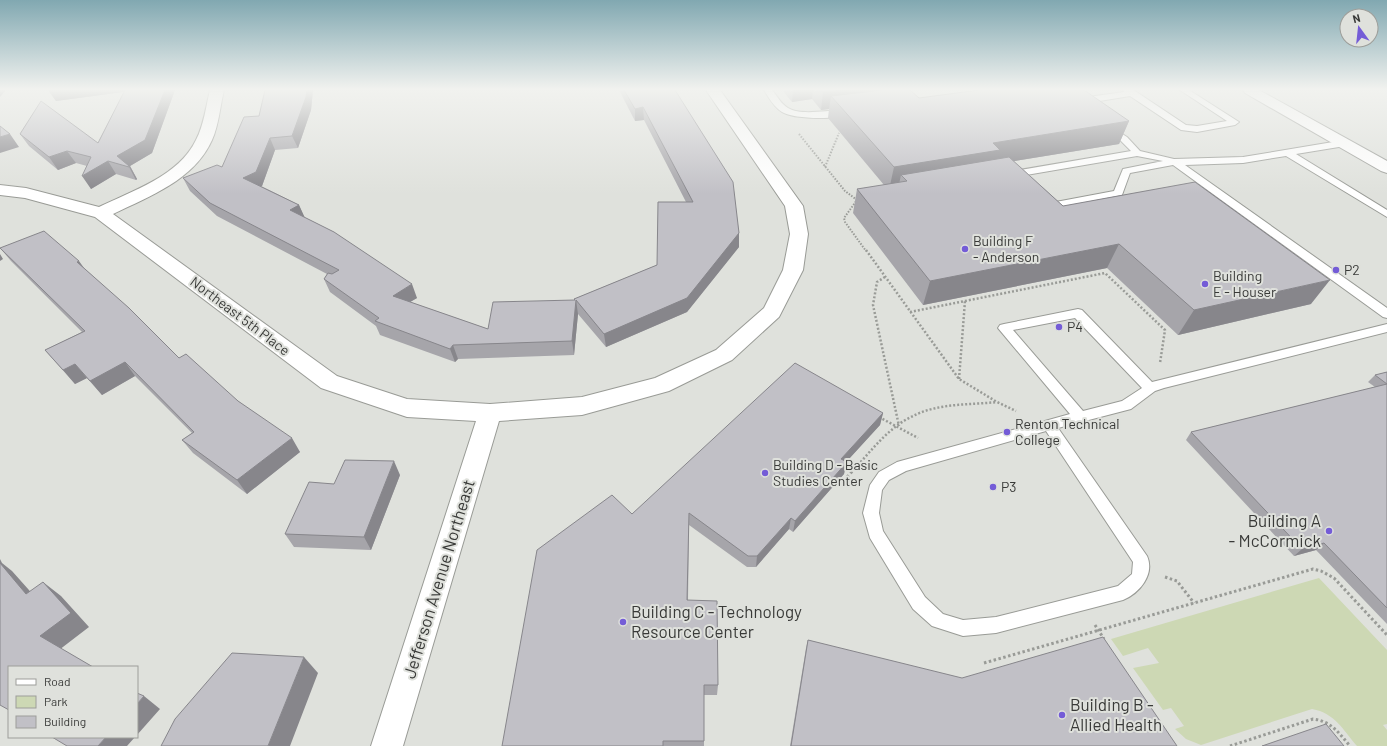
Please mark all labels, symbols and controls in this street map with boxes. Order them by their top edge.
north arrow [1339,8,1379,48]
text: N [1351,11,1362,25]
place label: Building F - Anderson [973,232,1039,265]
marker: Building F - Anderson [960,244,970,254]
place label: P2 [1344,261,1360,278]
marker: P2 [1331,265,1341,275]
place label: Building E - Houser [1213,267,1276,300]
street label: Northeast 5th Place [187,273,293,359]
marker: Building E - Houser [1200,279,1210,289]
place label: P4 [1067,318,1083,335]
marker: P4 [1054,322,1064,332]
place label: Renton Technical College [1015,415,1119,448]
marker: Renton Technical College [1002,427,1012,437]
place label: Building D - Basic Studies Center [773,456,878,489]
marker: Building D - Basic Studies Center [760,468,770,478]
street label: Jefferson Avenue Northeast [398,477,478,681]
place label: P3 [1001,478,1017,495]
marker: P3 [988,482,998,492]
place label: Building A - McCormick [1228,510,1321,550]
marker: Building A - McCormick [1324,526,1334,536]
place label: Building C - Technology Resource Center [631,601,802,641]
marker: Building C - Technology Resource Center [618,617,628,627]
legend [8,666,138,738]
text: Road [44,674,71,688]
text: Park [44,694,68,708]
place label: Building B - Allied Health [1070,694,1162,734]
marker: Building B - Allied Health [1057,710,1067,720]
text: Building [44,714,86,728]

